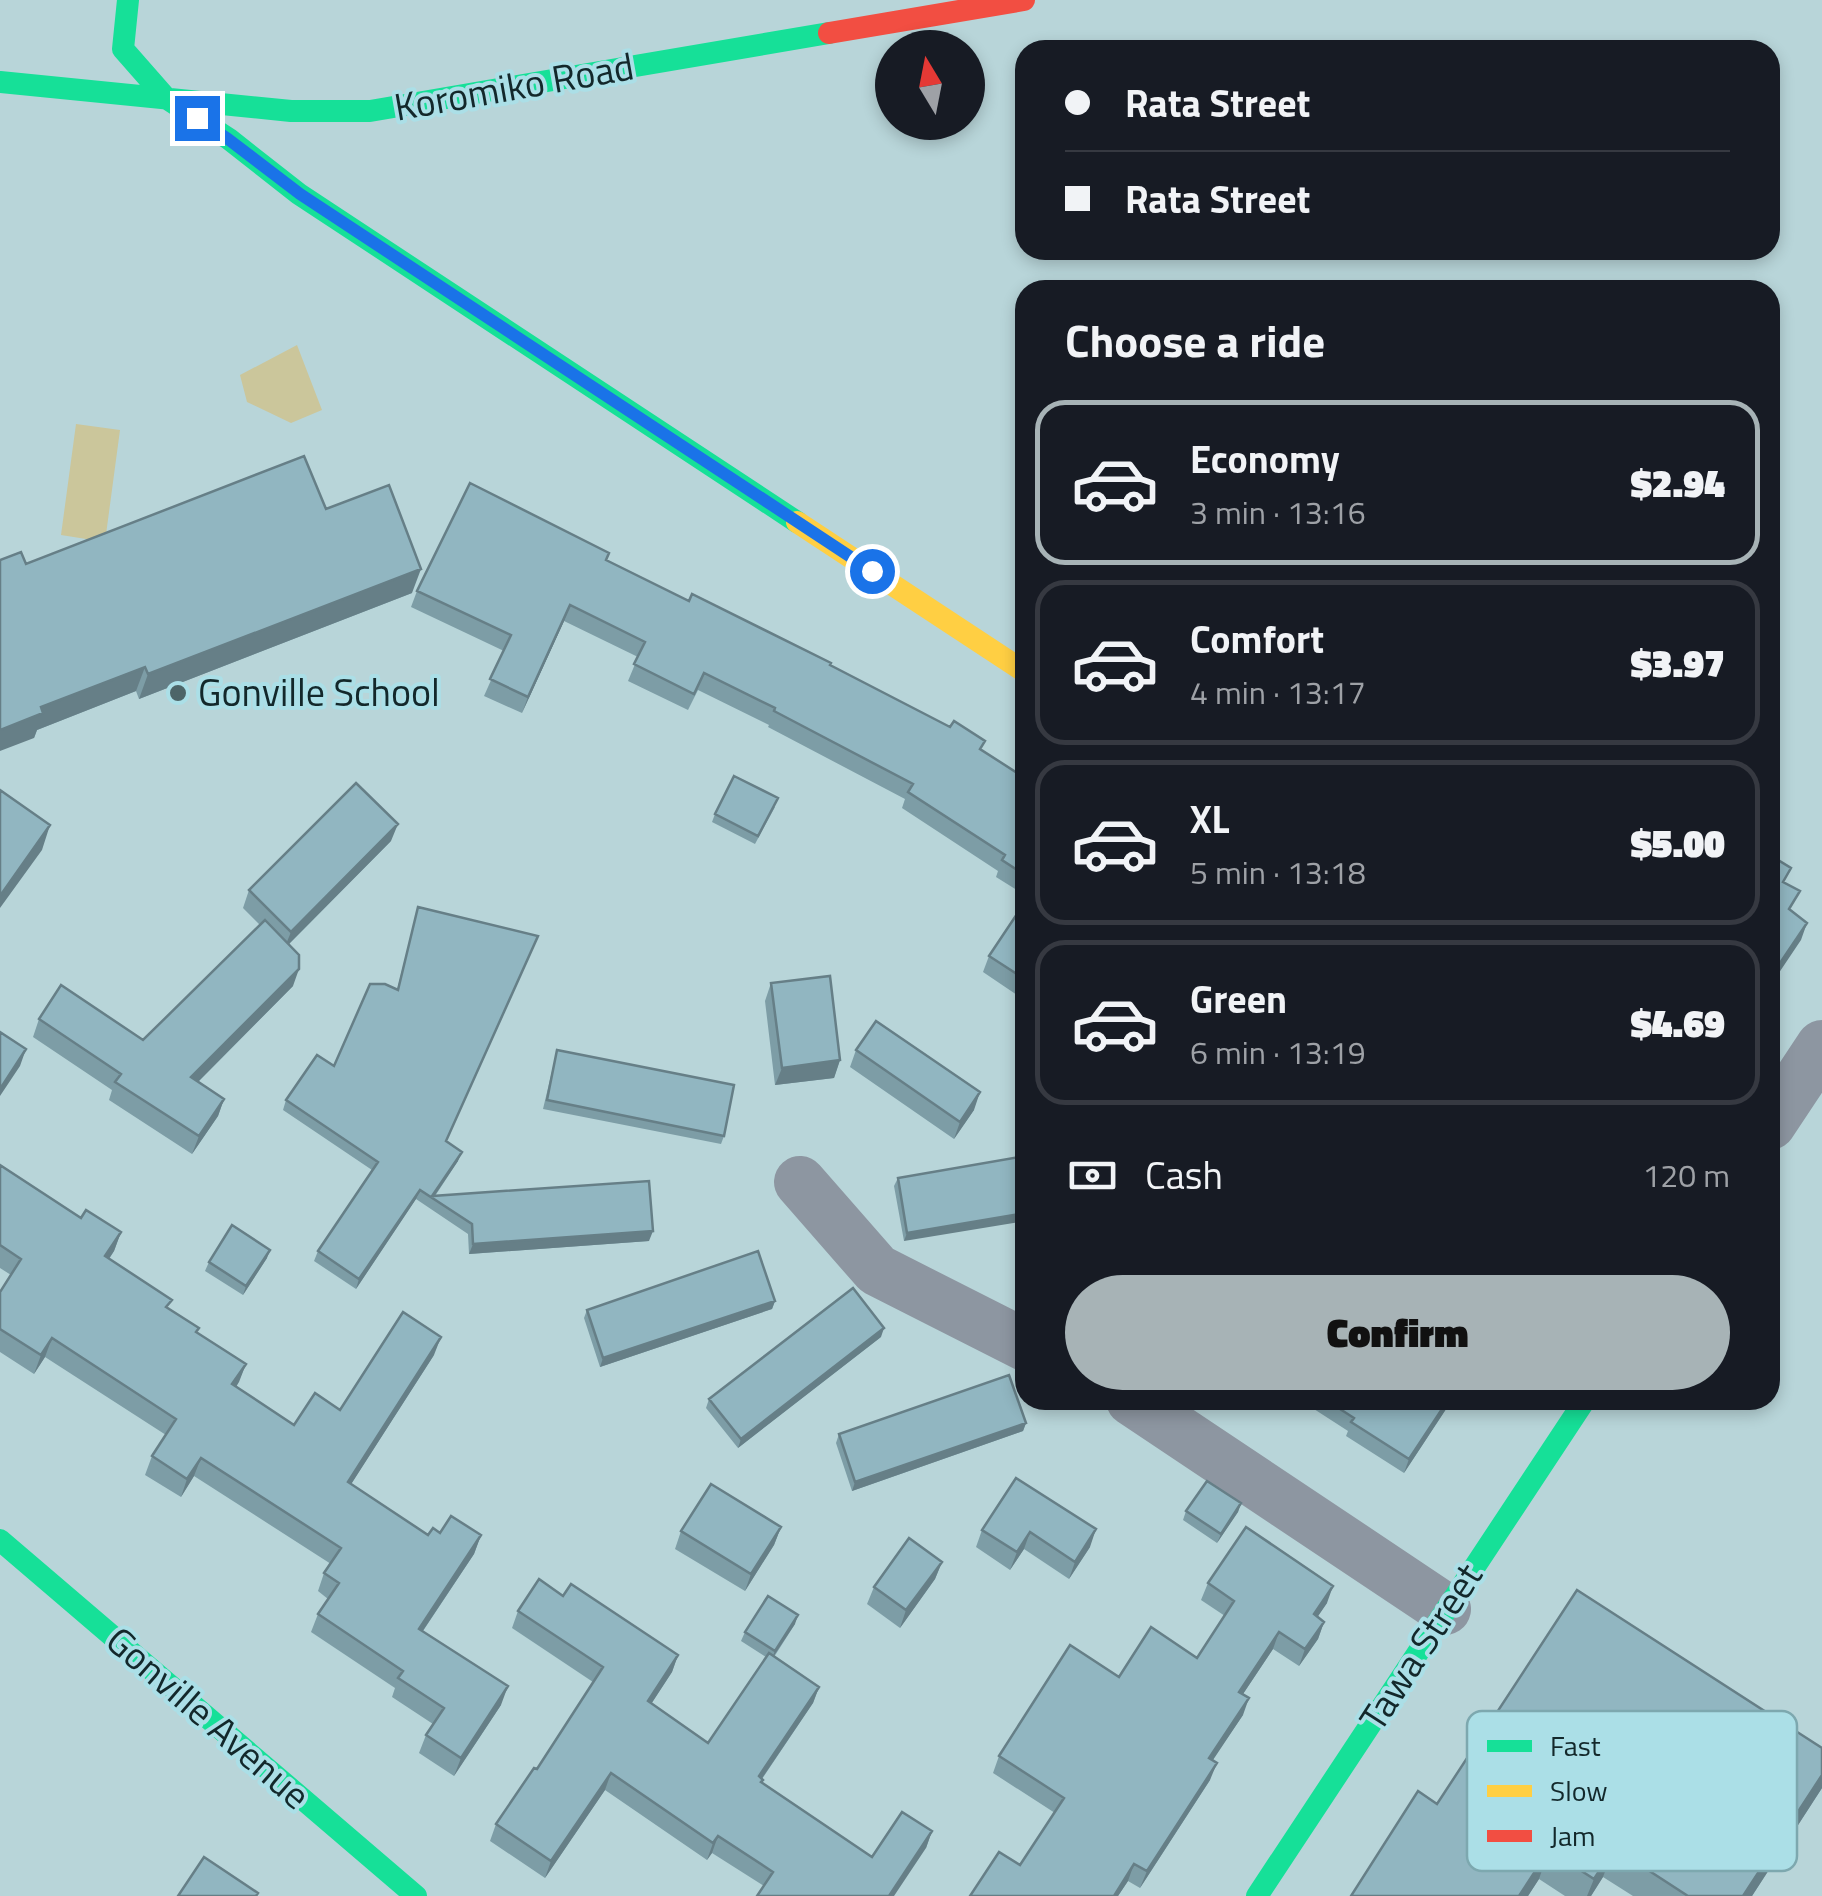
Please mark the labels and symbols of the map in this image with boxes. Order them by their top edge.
north arrow [875,30,985,140]
street label: Koromiko Road [389,36,638,136]
route end [175,96,220,141]
route start [850,549,895,594]
place label: Gonville School [198,663,440,721]
marker: Gonville School [167,682,189,704]
street label: Tawa Street [1344,1551,1496,1742]
street label: Gonville Avenue [94,1612,324,1823]
legend [1467,1711,1797,1871]
text: Fast [1550,1724,1601,1767]
text: Slow [1550,1769,1608,1812]
text: Jam [1550,1814,1596,1857]

